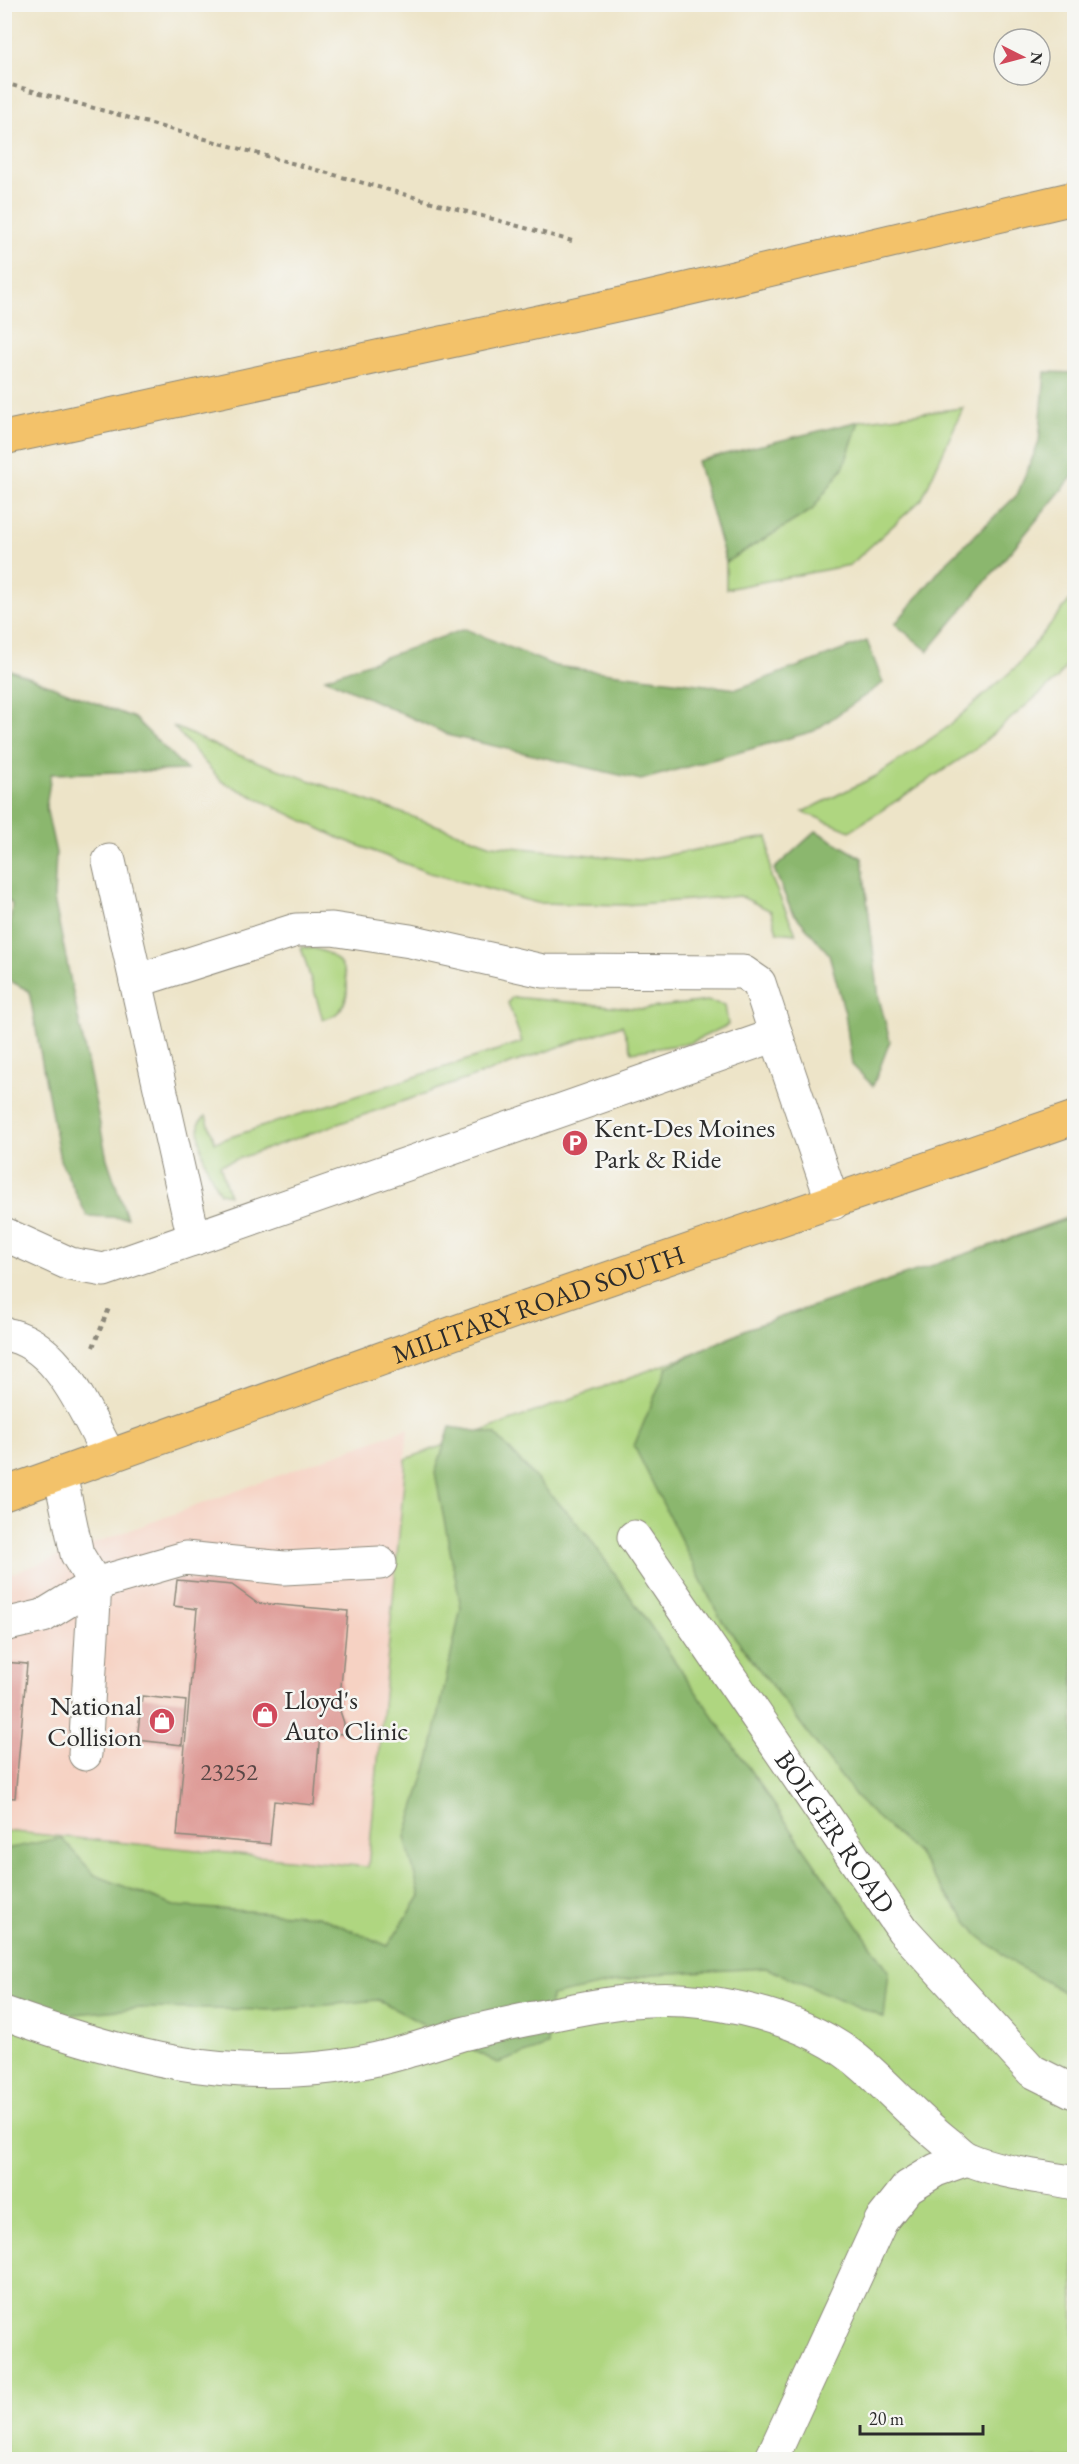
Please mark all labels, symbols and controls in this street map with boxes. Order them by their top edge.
north arrow [992,27,1052,87]
text: N [1025,51,1048,66]
place label: Kent-Des Moines Park & Ride [594,1110,775,1176]
parking icon: Kent-Des Moines Park & Ride [560,1128,590,1158]
street label: MILITARY ROAD SOUTH [387,1236,689,1371]
place label: Lloyd's Auto Clinic [283,1682,408,1748]
place label: National Collision [47,1688,142,1754]
shop icon: Lloyd's Auto Clinic [250,1700,280,1730]
shop icon: National Collision [147,1706,177,1736]
street label: BOLGER ROAD [768,1743,904,1920]
house number: 23252 [200,1756,258,1787]
scale bar [860,2398,983,2436]
text: 20 m [869,2407,904,2430]

